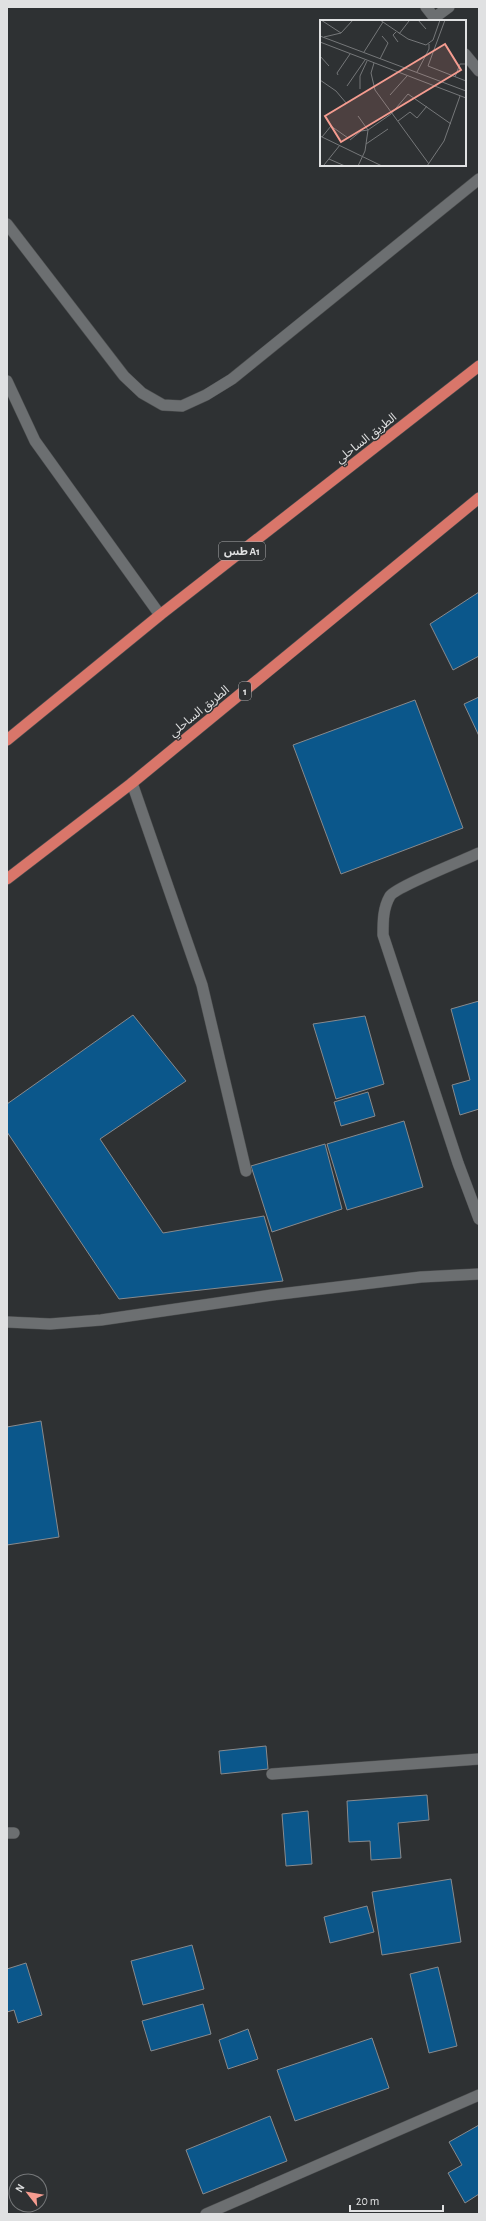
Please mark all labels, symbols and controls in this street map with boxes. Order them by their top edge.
inset map [320,20,466,166]
street label: الطريق الساحلي [333,411,401,468]
road number: طس A1 [219,542,265,560]
road number: 1 [239,682,251,700]
street label: الطريق الساحلي [167,683,234,742]
north arrow [8,2173,48,2213]
text: N [13,2182,27,2194]
scale bar [350,2187,443,2213]
text: 20 m [356,2195,379,2207]

